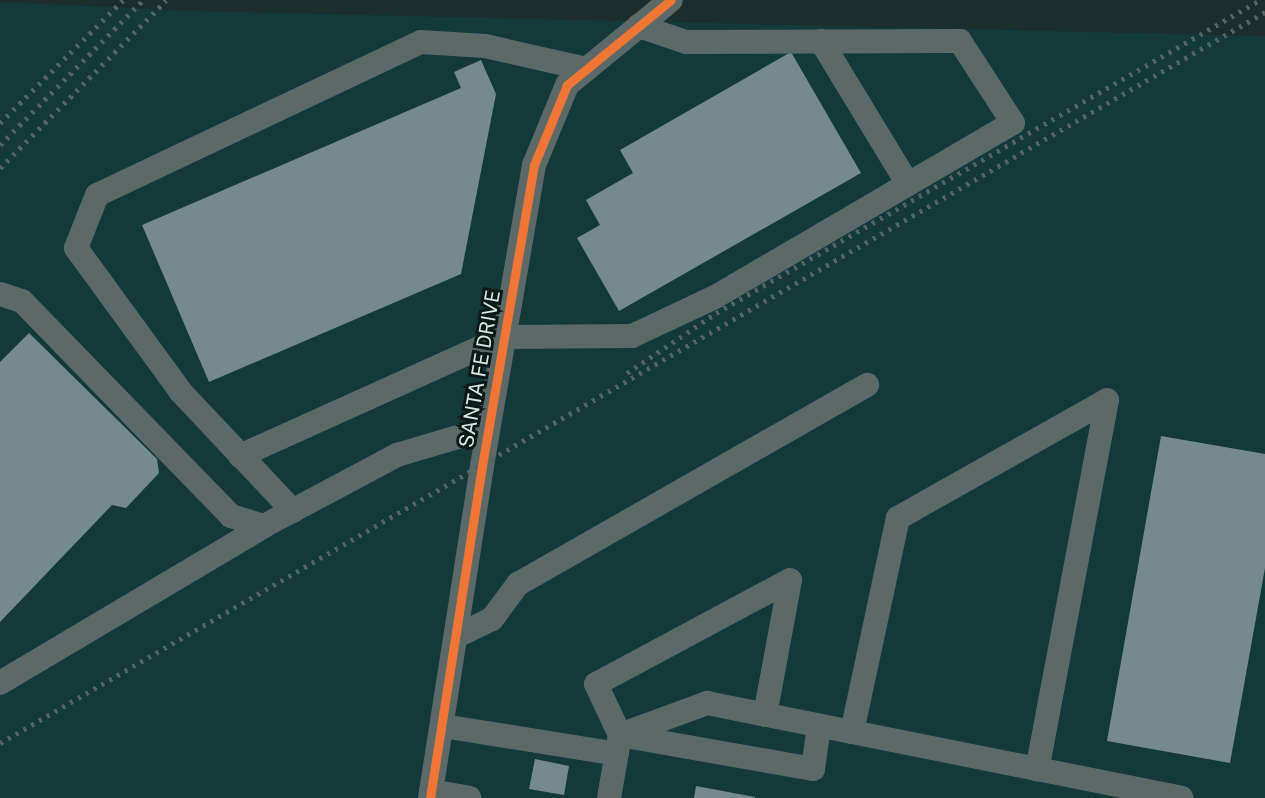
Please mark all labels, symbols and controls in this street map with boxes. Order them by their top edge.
street label: SANTA FE DRIVE [454,288,506,450]

